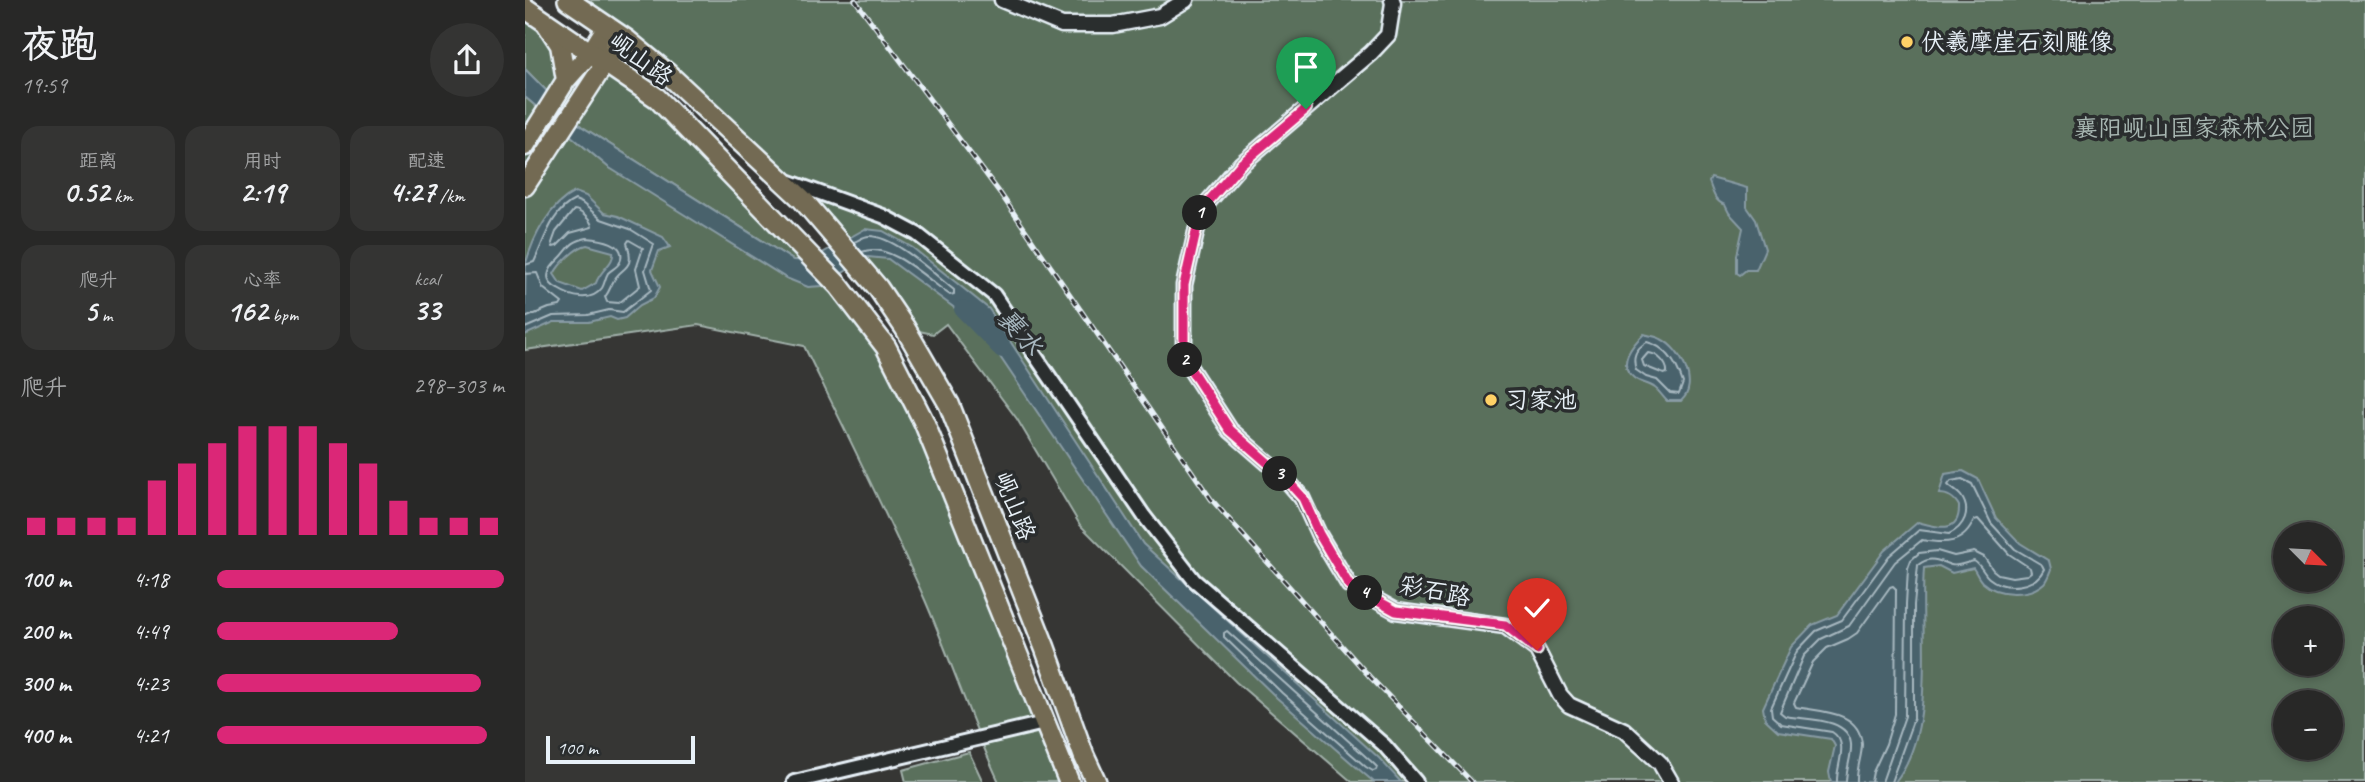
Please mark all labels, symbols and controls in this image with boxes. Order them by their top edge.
text: 夜跑 [21,21,97,68]
button: share [430,23,504,97]
street label: 岘山路 [603,26,679,92]
place label: 伏羲摩崖石刻雕像 [1921,27,2113,57]
marker: 伏羲摩崖石刻雕像 [1899,34,1915,50]
pin [1276,37,1336,109]
icon: arrive [1287,48,1325,86]
text: 19:59 [21,71,67,100]
park label: 襄阳岘山国家森林公园 [2074,113,2314,143]
text: 距离 [79,149,117,173]
text: 用时 [243,149,282,173]
text: 配速 [408,149,446,173]
text: 0.52 [64,173,110,211]
text: 2:19 [239,173,286,211]
text: 4:27 [389,173,435,211]
text: km [110,184,133,208]
text: /km [435,184,465,208]
pin: 1 [1183,196,1217,230]
text: 1 [1195,200,1204,224]
text: kcal [414,267,439,291]
text: 爬升 [79,268,117,292]
text: 心率 [243,268,282,292]
text: 33 [413,291,440,329]
text: 5 [84,292,97,330]
text: 162 [227,292,268,330]
water label: 襄水 [990,302,1050,363]
text: m [97,303,112,327]
text: bpm [268,303,298,327]
pin: 2 [1167,342,1203,378]
text: 2 [1180,347,1189,371]
text: 298–303 m [413,371,504,400]
text: 爬升 [21,373,67,402]
place label: 习家池 [1505,385,1577,415]
marker: 习家池 [1483,392,1499,408]
pin: 3 [1263,456,1297,491]
text: 3 [1275,461,1284,485]
street label: 岘山路 [988,467,1042,545]
north arrow [2273,522,2343,592]
map controls [2273,522,2343,760]
text: 100 m [21,565,71,594]
text: 4:18 [133,565,169,594]
street label: 彩石路 [1397,569,1473,613]
pin: 4 [1347,576,1383,610]
pin [1507,578,1567,650]
text: 4 [1360,580,1369,604]
icon: check [1518,589,1556,627]
button: + [2273,606,2343,676]
text: 200 m [21,617,71,646]
text: 4:49 [133,617,169,646]
text: 300 m [21,669,71,698]
text: 4:23 [133,669,169,698]
button: − [2273,690,2343,760]
text: 400 m [21,721,71,750]
text: 4:21 [133,721,169,750]
scale bar [546,733,695,765]
text: 100 m [557,736,598,760]

